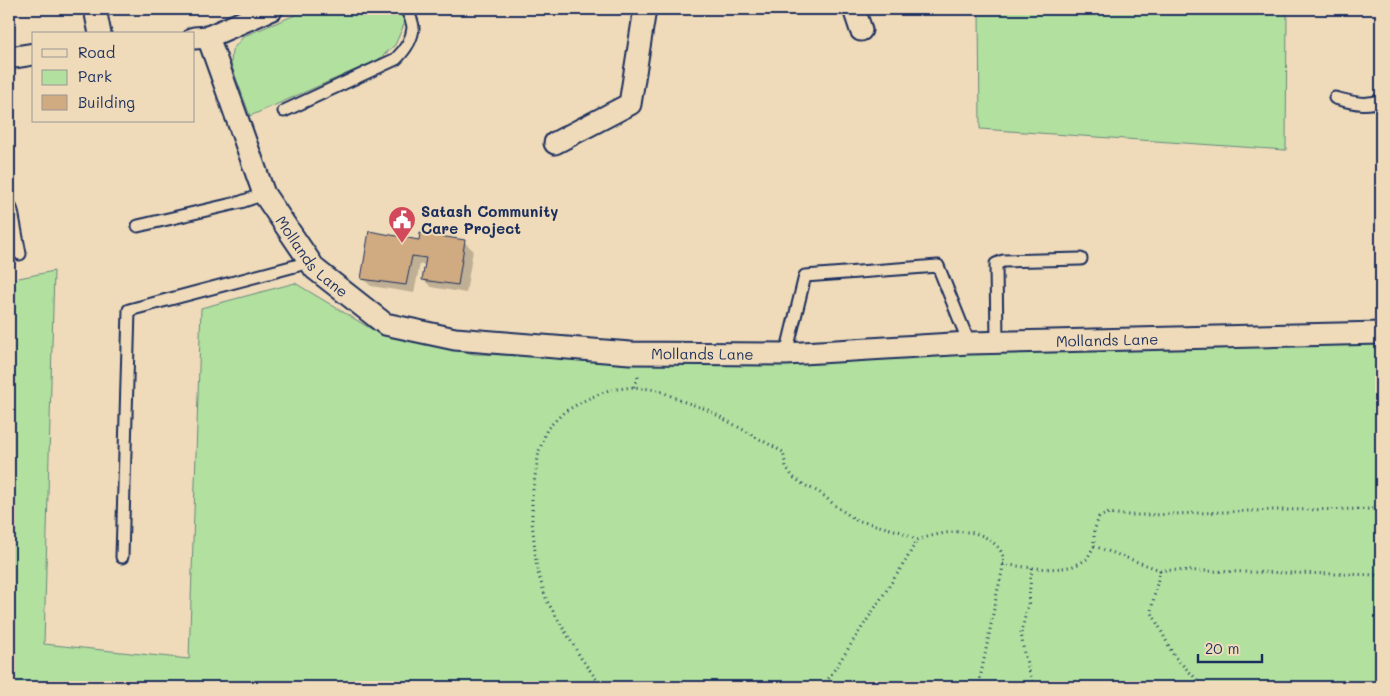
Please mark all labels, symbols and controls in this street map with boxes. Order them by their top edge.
legend [32,32,195,122]
text: Road [78,42,115,62]
text: Park [78,66,112,86]
text: Building [78,92,135,112]
place label: Satash Community Care Project [421,201,558,238]
public building icon: Satash Community Care Project [387,205,417,244]
street label: Mollands Lane [271,212,353,301]
street label: Mollands Lane [1056,328,1159,351]
street label: Mollands Lane [651,343,754,364]
scale bar [1198,631,1261,663]
text: 20 m [1205,638,1239,658]

